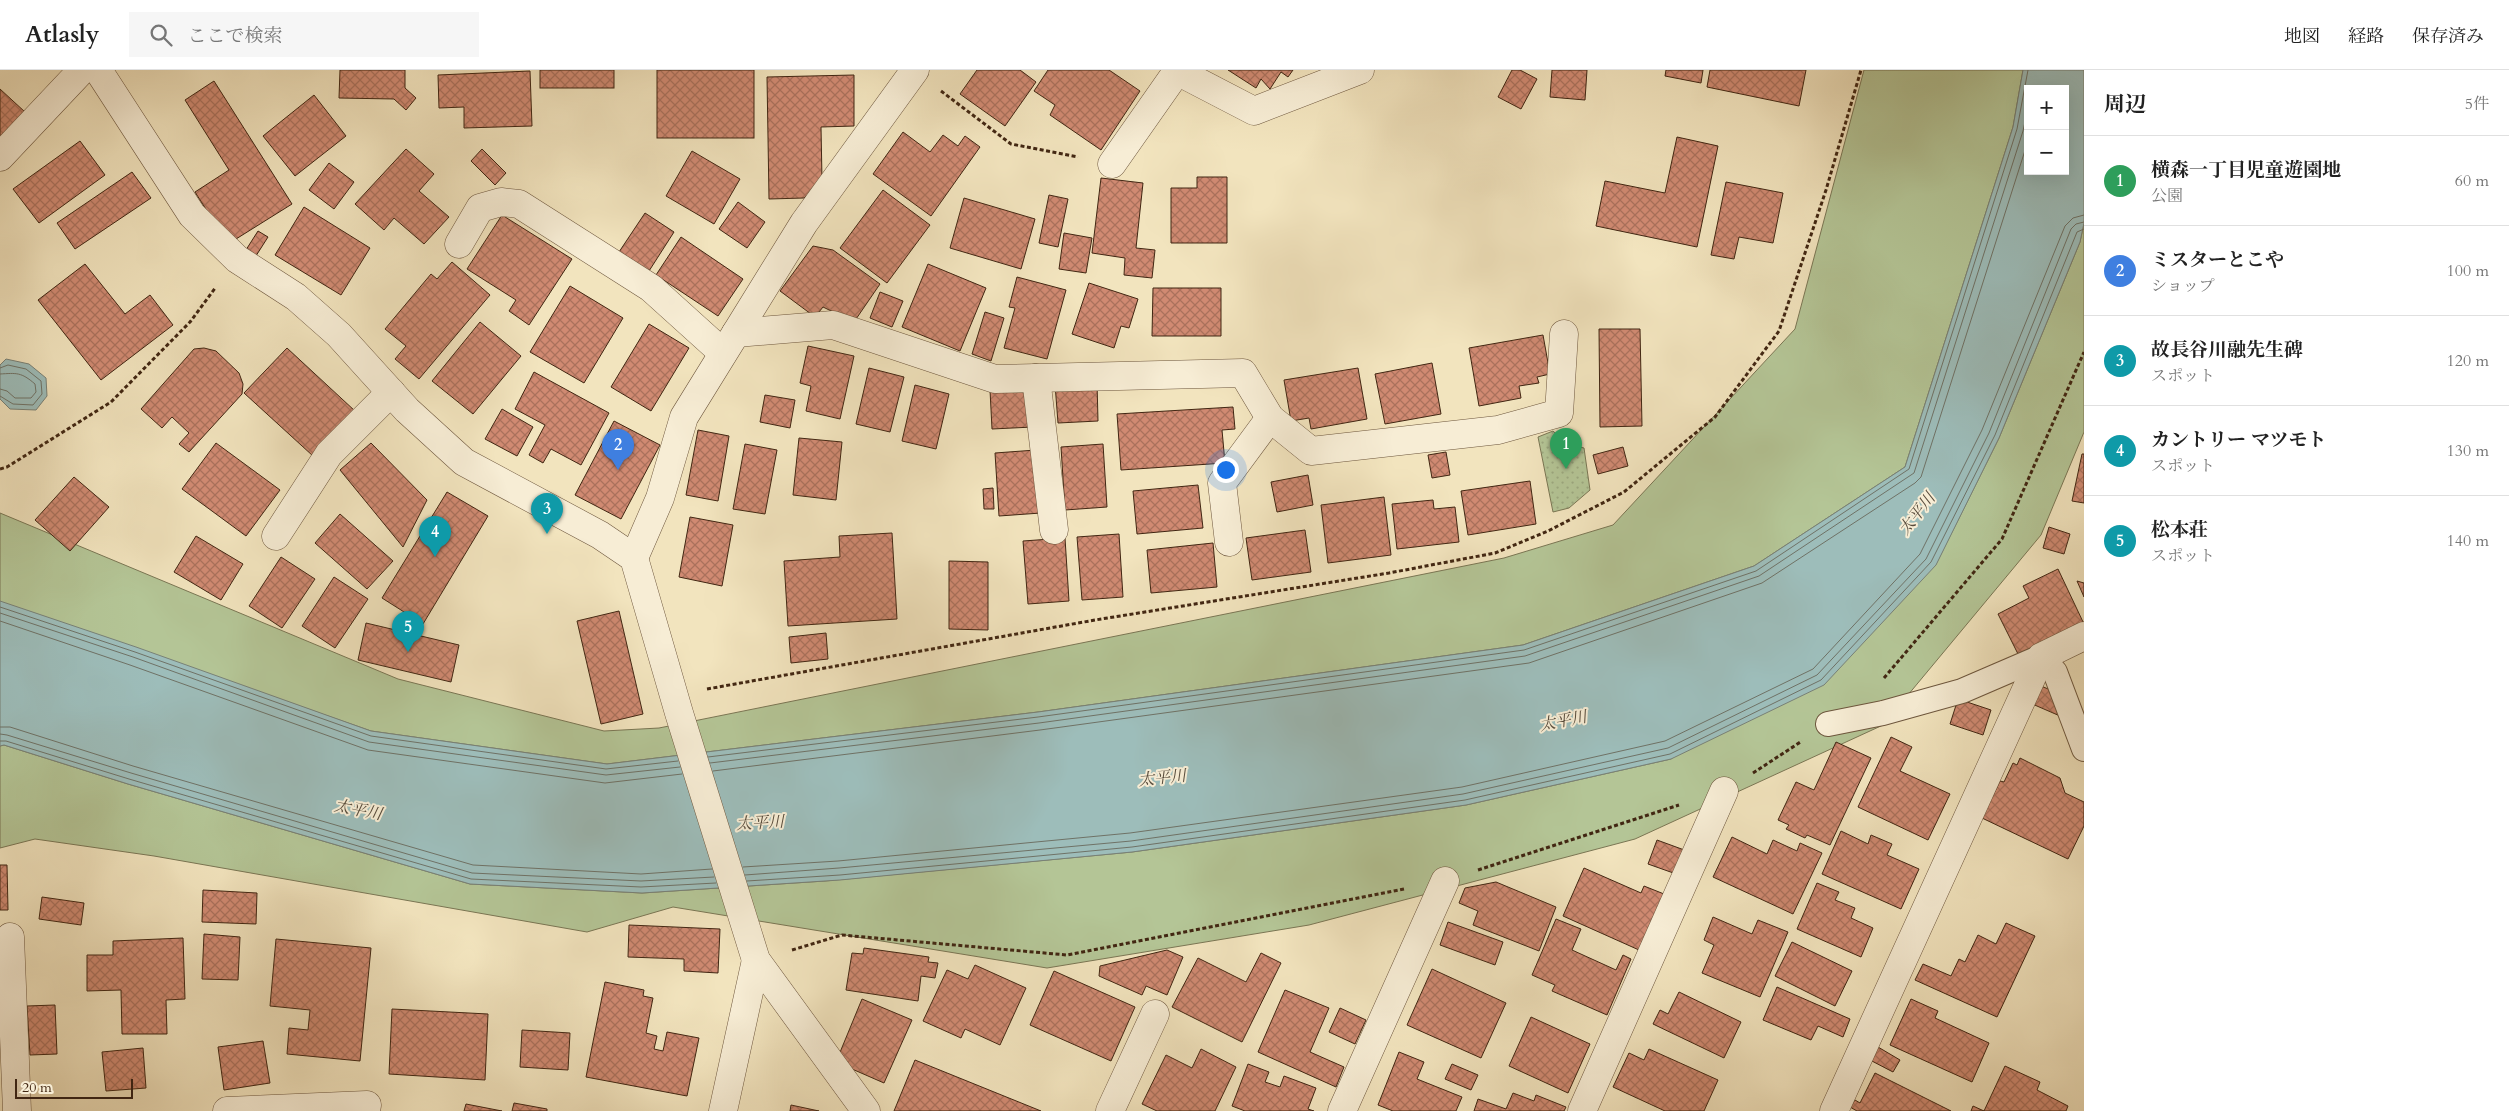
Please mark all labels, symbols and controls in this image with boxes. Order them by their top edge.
search box [129,12,479,57]
text: Atlasly [25,18,99,51]
icon: search [147,21,175,49]
text: ここで検索 [187,23,282,49]
text: 地図 [2284,24,2320,49]
text: 経路 [2348,24,2384,49]
text: 保存済み [2412,24,2484,49]
map controls [2024,85,2069,175]
button: + [2024,85,2069,130]
text: 周辺 [2104,90,2146,119]
text: 5件 [2465,93,2489,115]
button: − [2024,130,2069,175]
text: 横森一丁目児童遊園地 [2151,157,2341,183]
text: 1 [2116,170,2124,192]
text: 60 m [2455,170,2489,192]
text: 公園 [2151,185,2183,207]
text: ミスターとこや [2151,247,2284,273]
text: 2 [2116,260,2124,282]
text: 100 m [2447,260,2489,282]
text: ショップ [2151,275,2215,297]
text: 故長谷川融先生碑 [2151,337,2303,363]
text: 3 [2116,350,2124,372]
text: 120 m [2447,350,2489,372]
text: スポット [2151,365,2215,387]
text: カントリー マツモト [2151,427,2327,453]
pin: 1 [1550,428,1582,469]
pin: 2 [602,429,634,470]
text: 4 [2116,440,2124,462]
text: 130 m [2447,440,2489,462]
text: スポット [2151,455,2215,477]
your location [1213,457,1239,483]
water label: 太平川 [1894,487,1942,540]
pin: 3 [531,493,563,534]
pin: 4 [419,516,451,557]
text: 松本荘 [2151,517,2208,543]
text: 5 [2116,530,2124,552]
text: 140 m [2447,530,2489,552]
text: スポット [2151,545,2215,567]
pin: 5 [392,611,424,652]
water label: 太平川 [1537,705,1591,736]
water label: 太平川 [1137,764,1189,791]
water label: 太平川 [332,795,386,826]
water label: 太平川 [735,811,787,835]
scale bar [15,1076,132,1099]
text: 20 m [22,1078,52,1097]

